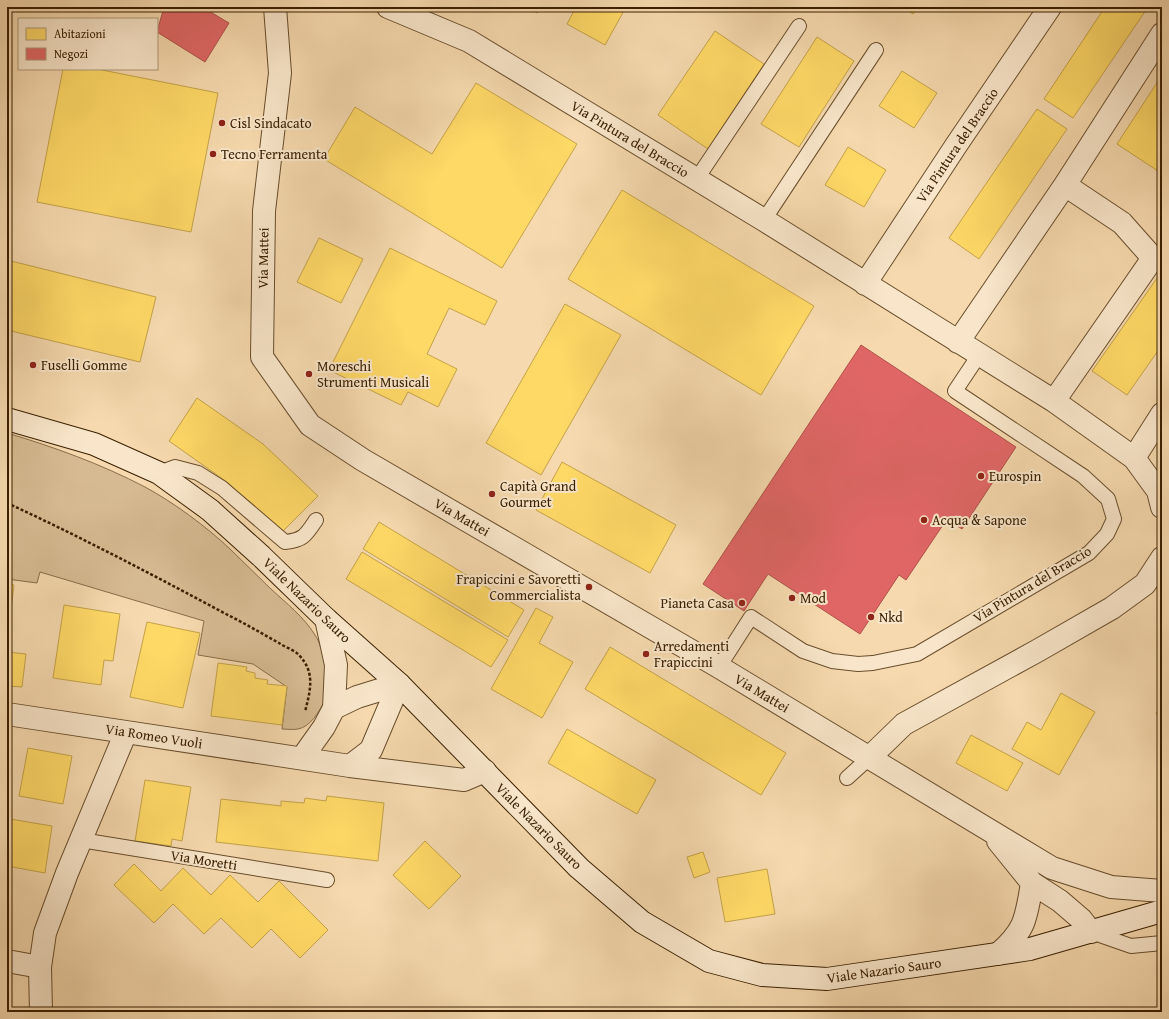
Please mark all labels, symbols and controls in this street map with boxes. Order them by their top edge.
legend [18,18,158,70]
text: Abitazioni [54,25,106,42]
text: Negozi [54,45,89,62]
street label: Via Pintura del Braccio [911,84,1003,206]
street label: Via Pintura del Braccio [567,96,693,182]
place label: Cisl Sindacato [230,113,312,133]
marker: Cisl Sindacato [217,118,227,128]
place label: Tecno Ferramenta [221,144,328,164]
marker: Tecno Ferramenta [208,149,218,159]
street label: Via Mattei [252,227,274,289]
place label: Fuselli Gomme [41,355,128,375]
place label: Moreschi Strumenti Musicali [317,356,429,392]
marker: Fuselli Gomme [28,360,38,370]
marker: Moreschi Strumenti Musicali [304,369,314,379]
place label: Eurospin [989,466,1041,486]
marker: Eurospin [976,471,986,481]
place label: Capità Grand Gourmet [500,476,577,512]
marker: Capità Grand Gourmet [487,489,497,499]
street label: Via Mattei [430,493,494,541]
place label: Acqua & Sapone [932,510,1027,530]
marker: Acqua & Sapone [919,515,929,525]
street label: Via Pintura del Braccio [969,541,1095,627]
street label: Viale Nazario Sauro [259,553,355,647]
place label: Frapiccini e Savoretti Commercialista [457,569,581,605]
marker: Frapiccini e Savoretti Commercialista [584,582,594,592]
place label: Mod [800,588,827,608]
place label: Pianeta Casa [660,593,734,613]
marker: Mod [787,593,797,603]
marker: Pianeta Casa [737,598,747,608]
place label: Nkd [879,607,903,627]
marker: Nkd [866,612,876,622]
place label: Arredamenti Frapiccini [654,636,729,672]
marker: Arredamenti Frapiccini [641,649,651,659]
street label: Via Mattei [731,669,793,717]
street label: Via Romeo Vuoli [104,718,204,754]
street label: Viale Nazario Sauro [491,778,587,874]
street label: Via Moretti [169,845,239,875]
street label: Viale Nazario Sauro [825,952,943,988]

